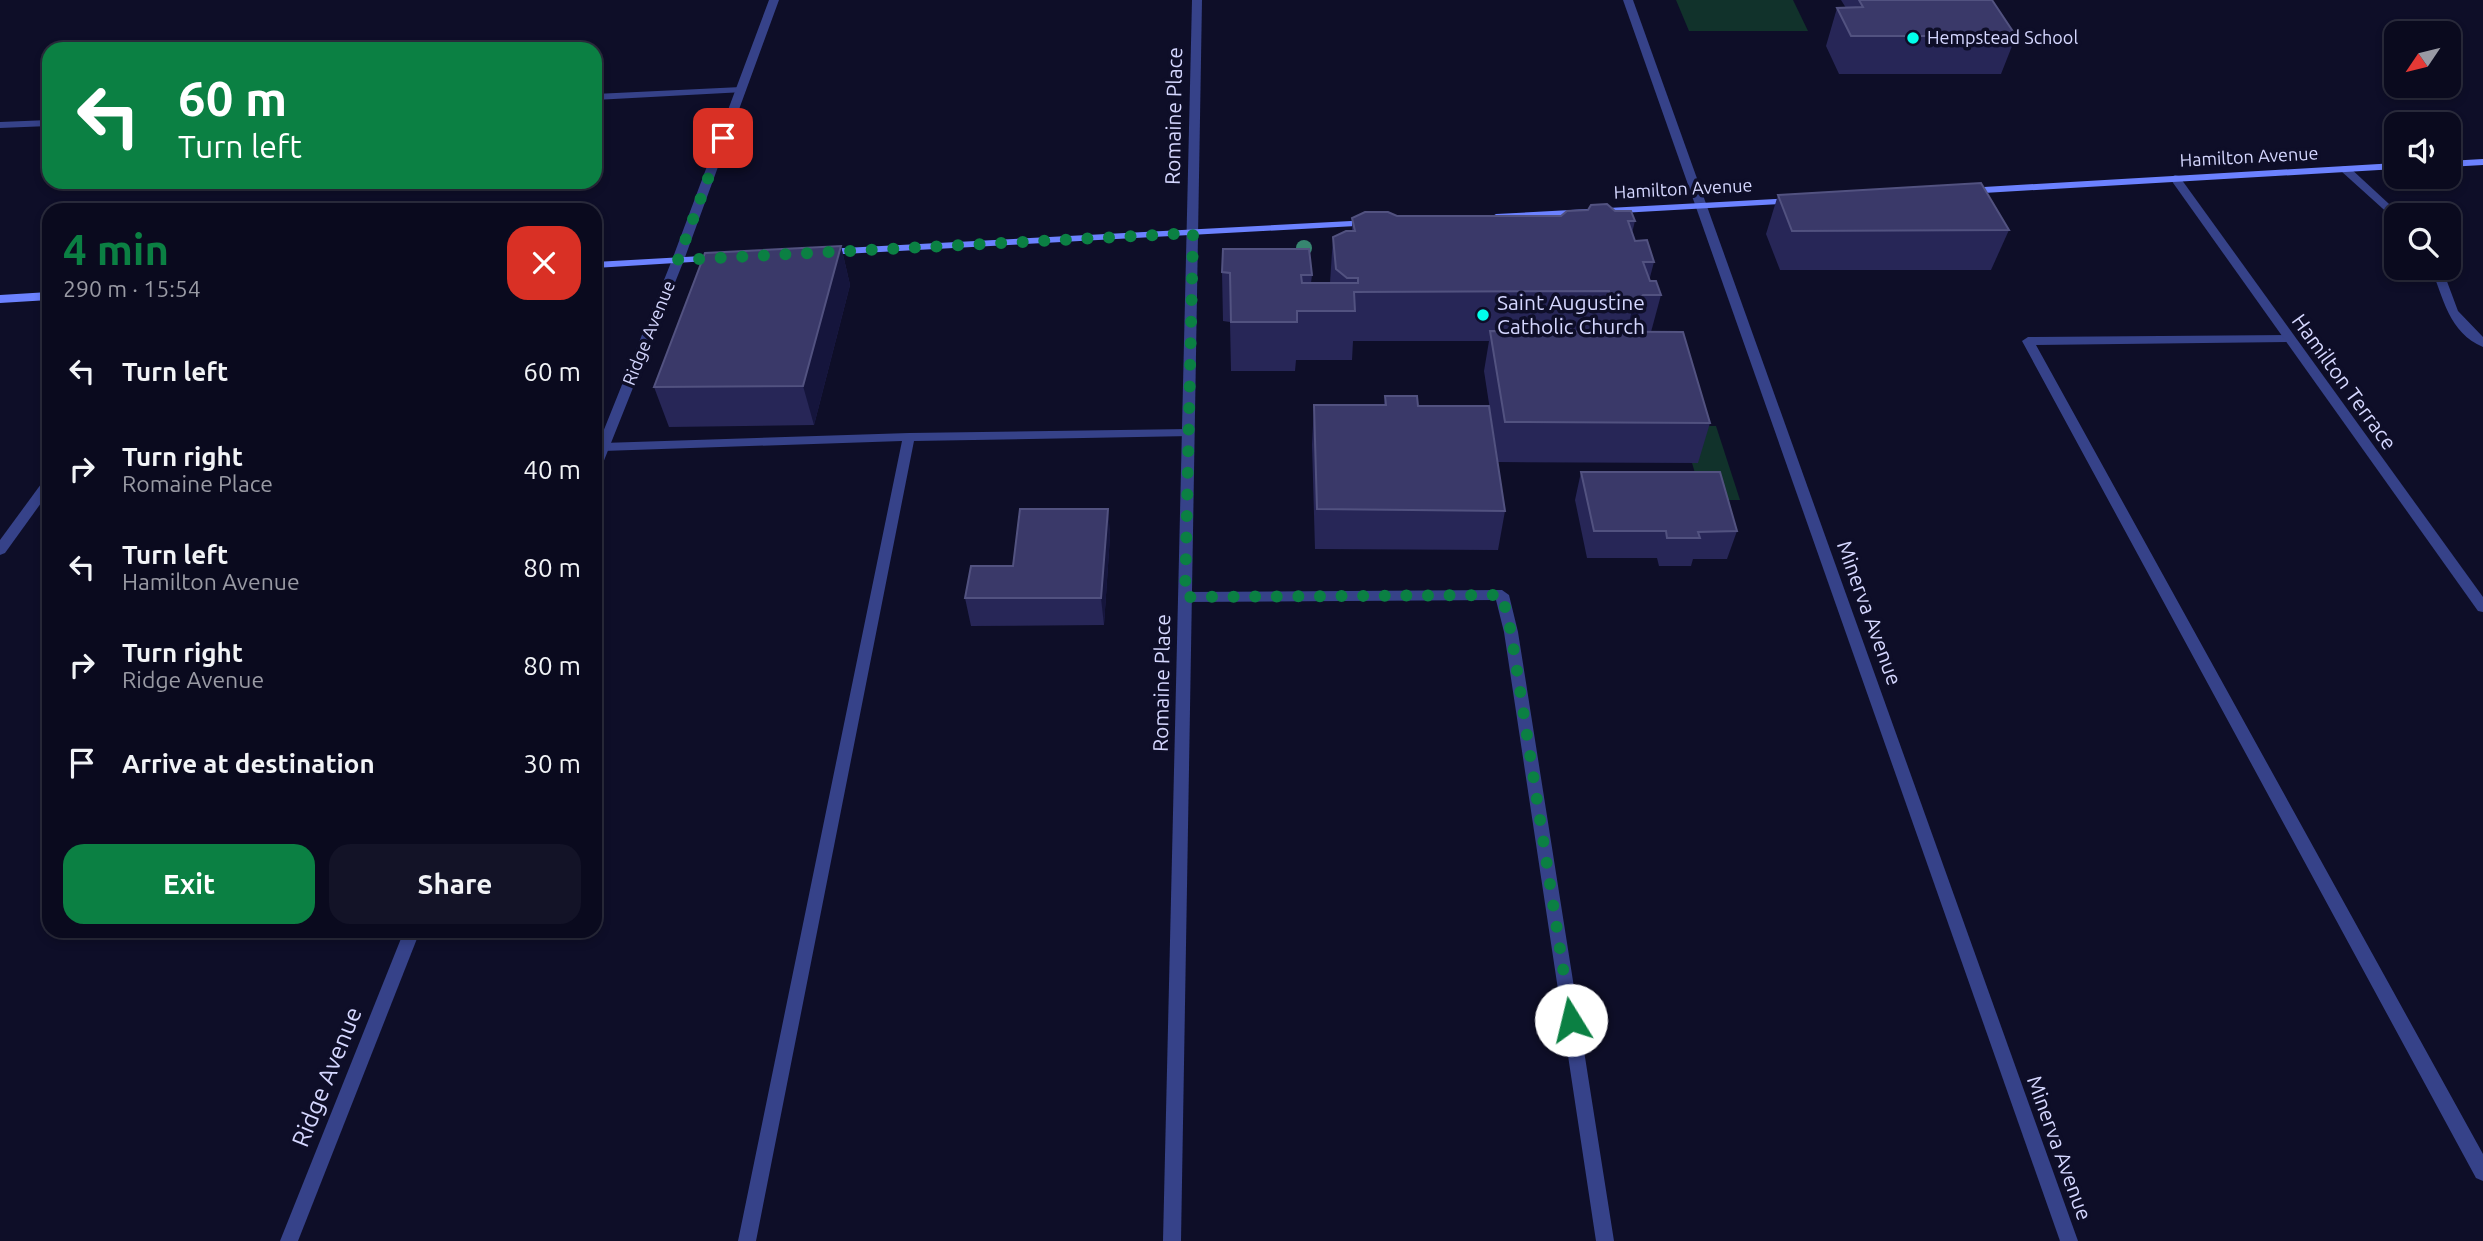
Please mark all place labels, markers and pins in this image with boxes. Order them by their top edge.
place label: Hempstead School [1927,27,2078,47]
marker: Hempstead School [1905,30,1921,46]
pin [693,108,753,168]
place label: Saint Augustine Catholic Church [1497,290,1645,338]
marker: Saint Augustine Catholic Church [1475,307,1491,323]

